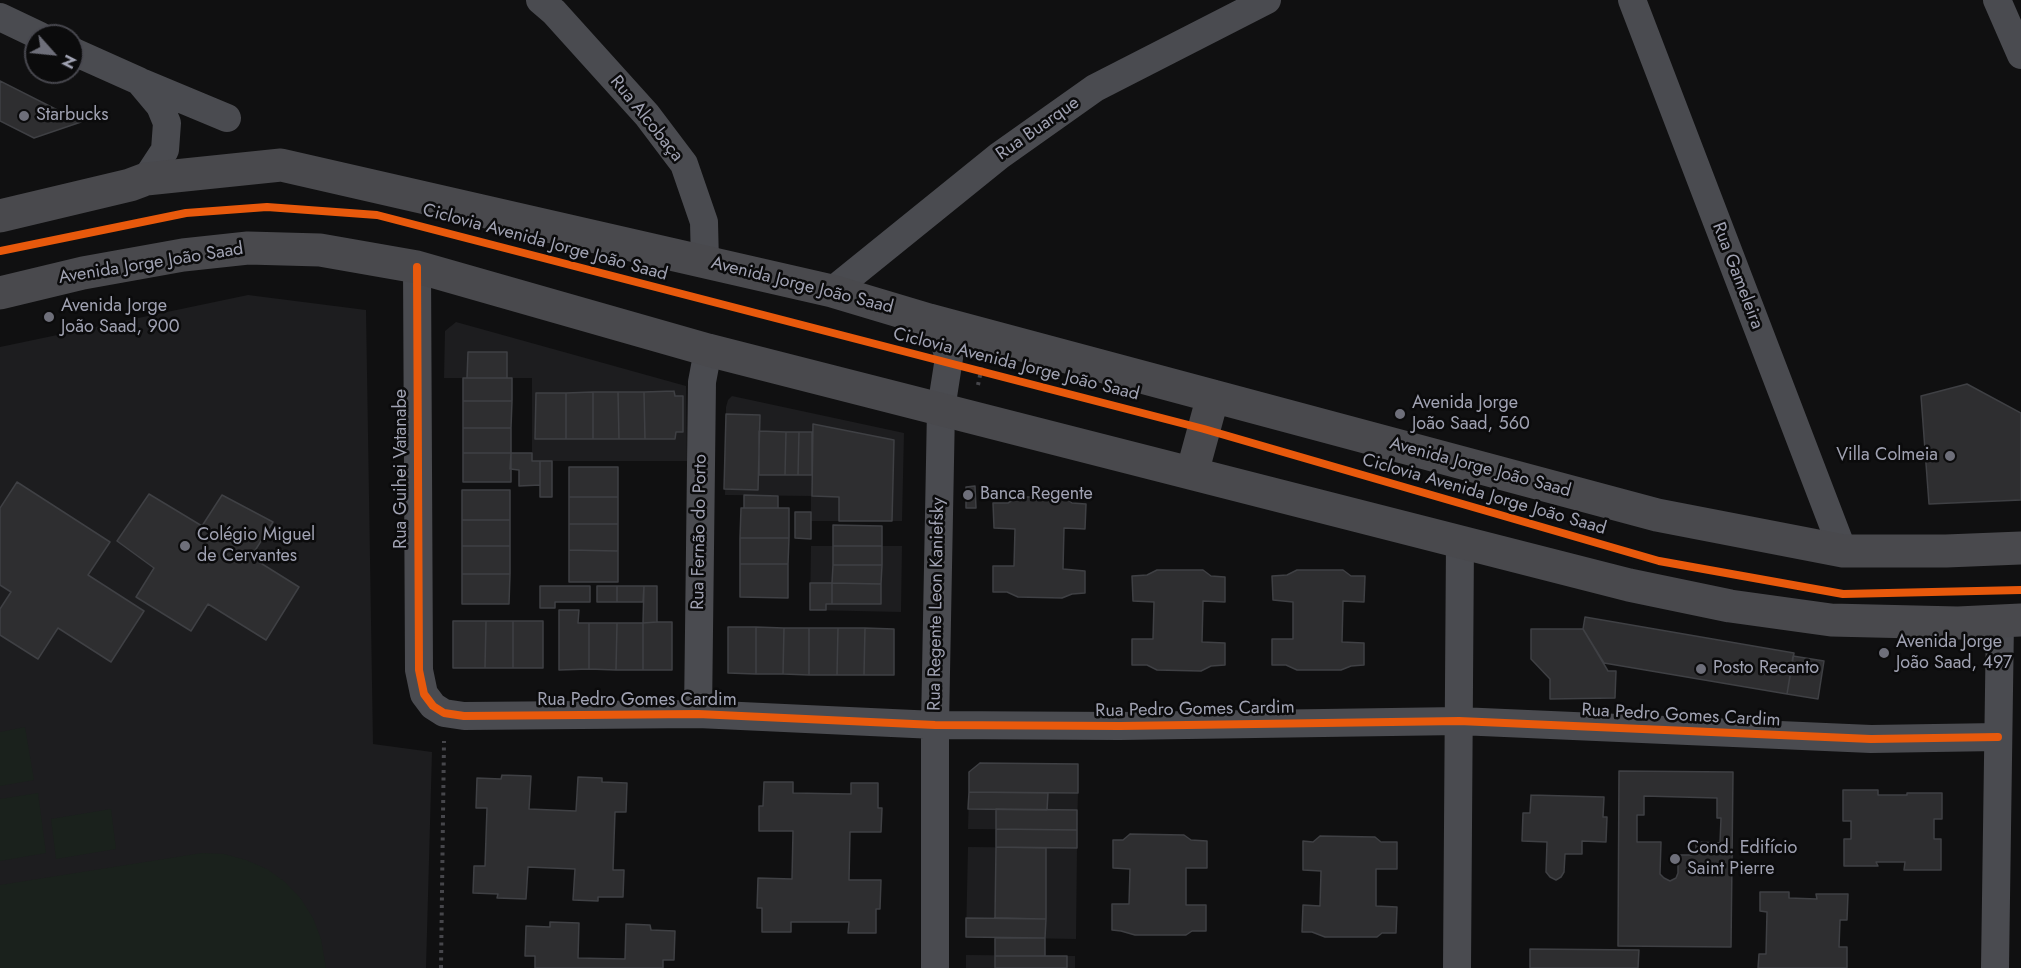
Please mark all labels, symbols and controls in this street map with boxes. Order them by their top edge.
north arrow [24,24,84,84]
text: N [56,51,82,72]
street label: Rua Alcobaça [605,72,687,166]
street label: Rua Buarque [992,92,1084,166]
place label: Starbucks [36,105,109,127]
marker: Starbucks [17,109,31,123]
street label: Ciclovia Avenida Jorge João Saad [420,200,670,286]
street label: Rua Gameleira [1707,220,1767,332]
street label: Avenida Jorge João Saad [57,239,245,289]
street label: Avenida Jorge João Saad [709,253,895,319]
place label: Avenida Jorge João Saad, 900 [61,296,179,338]
marker: Avenida Jorge João Saad, 900 [42,310,56,324]
street label: Ciclovia Avenida Jorge João Saad [891,324,1141,406]
street label: Rua Guihei Vatanabe [391,389,413,549]
place label: Avenida Jorge João Saad, 560 [1412,393,1530,436]
marker: Avenida Jorge João Saad, 560 [1393,407,1407,421]
street label: Avenida Jorge João Saad [1387,433,1573,503]
place label: Villa Colmeia [1836,445,1938,467]
marker: Villa Colmeia [1943,449,1957,463]
street label: Ciclovia Avenida Jorge João Saad [1359,450,1609,540]
street label: Rua Fernão do Porto [688,454,712,610]
place label: Banca Regente [980,484,1093,506]
marker: Banca Regente [961,488,975,502]
street label: Rua Regente Leon Kaniefsky [924,497,950,711]
place label: Colégio Miguel de Cervantes [197,525,315,568]
marker: Colégio Miguel de Cervantes [178,539,192,553]
place label: Avenida Jorge João Saad, 497 [1896,632,2012,674]
marker: Avenida Jorge João Saad, 497 [1877,646,1891,660]
place label: Posto Recanto [1713,658,1819,680]
marker: Posto Recanto [1694,662,1708,676]
street label: Rua Pedro Gomes Cardim [537,690,737,712]
street label: Rua Pedro Gomes Cardim [1095,697,1295,723]
street label: Rua Pedro Gomes Cardim [1581,700,1781,732]
place label: Cond. Edifício Saint Pierre [1687,838,1797,880]
marker: Cond. Edifício Saint Pierre [1668,852,1682,866]

